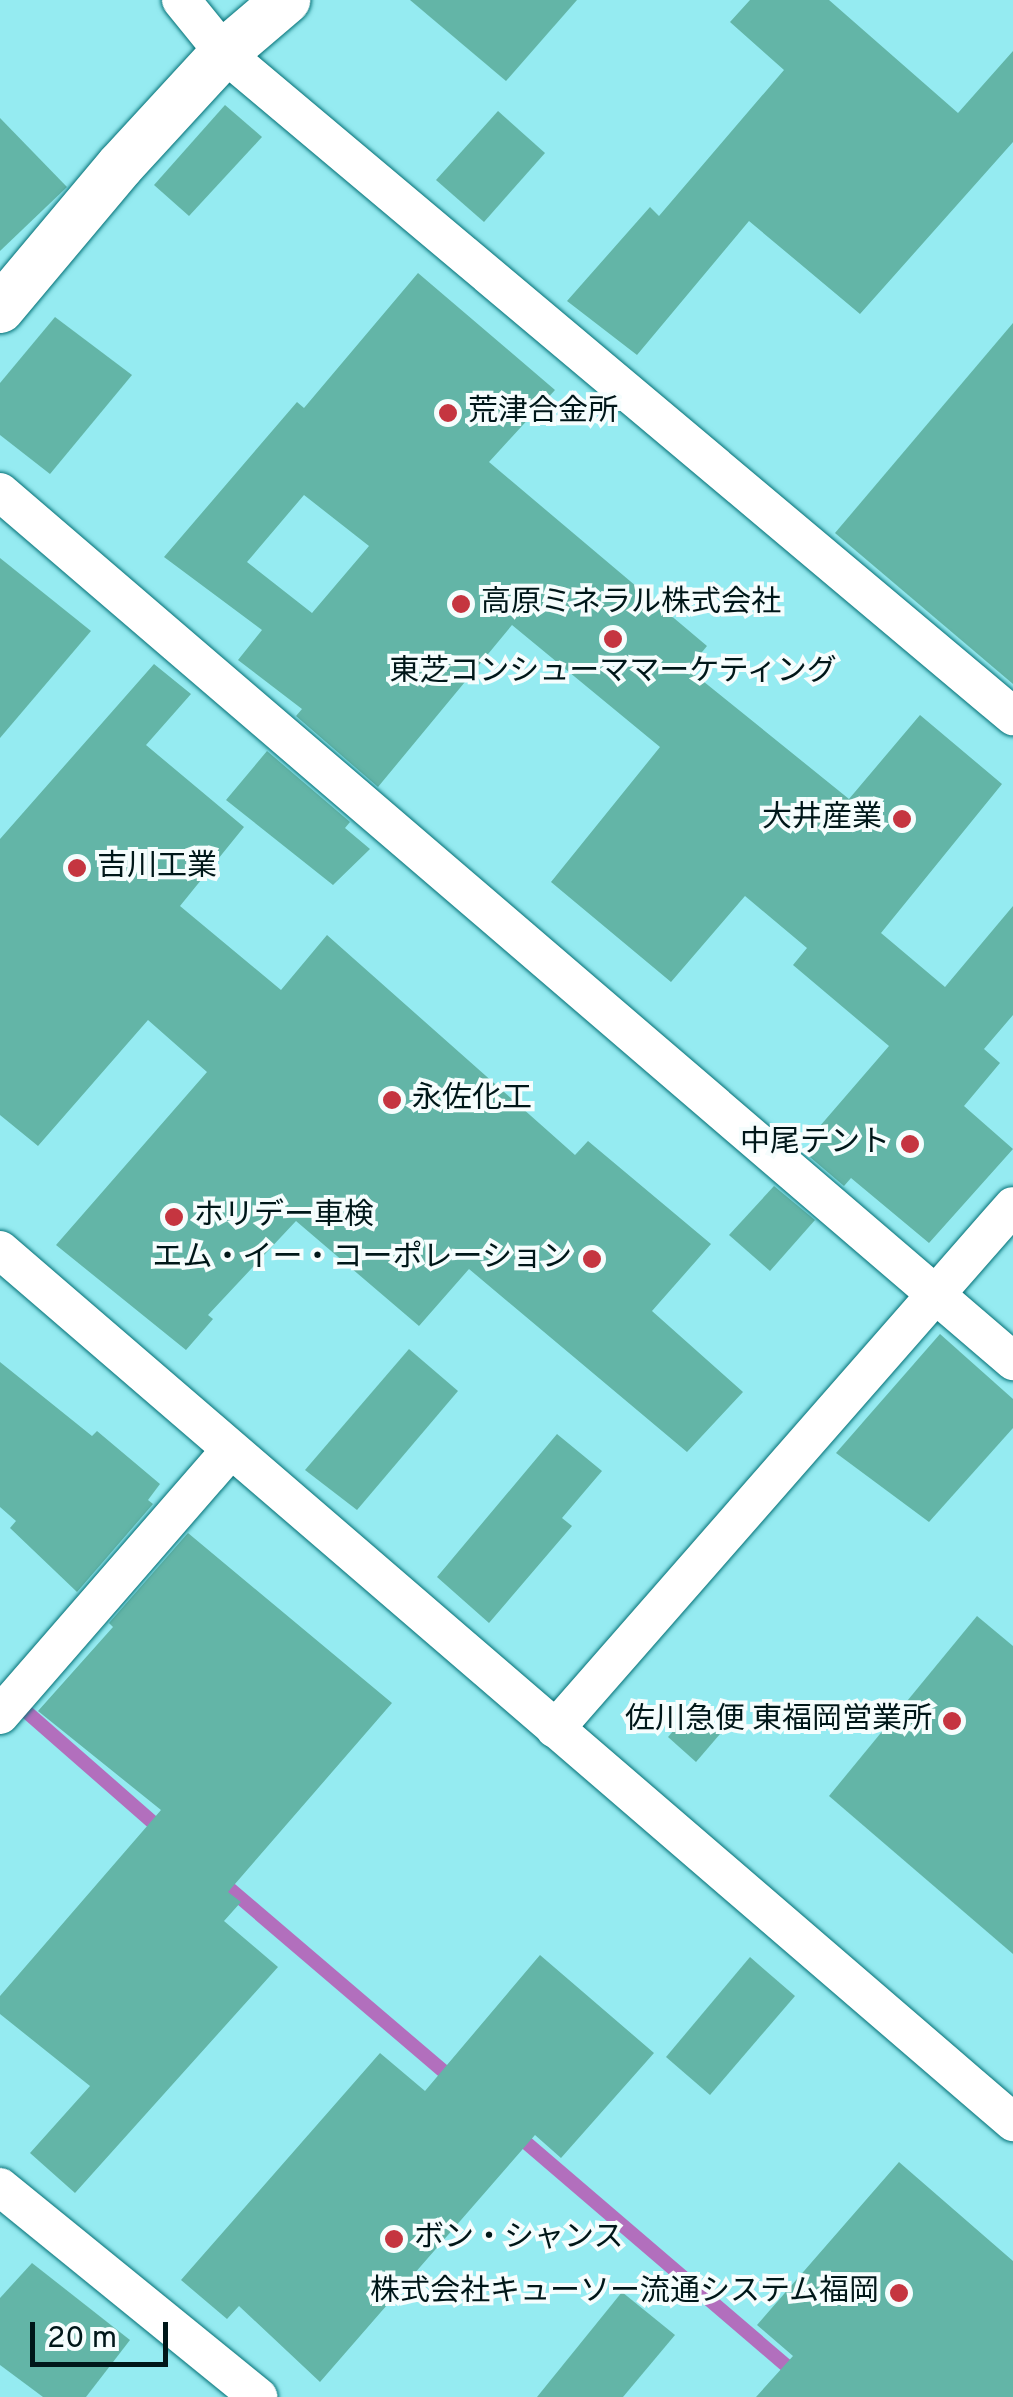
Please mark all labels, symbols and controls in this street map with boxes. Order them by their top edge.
place label: 荒津合金所 [468,395,618,431]
marker: 荒津合金所 [437,402,459,424]
place label: 高原ミネラル株式会社 [481,586,781,622]
marker: 高原ミネラル株式会社 [450,593,472,615]
marker: 東芝コンシューママーケティング [602,628,624,650]
place label: 東芝コンシューママーケティング [388,655,838,691]
place label: 大井産業 [762,801,882,837]
marker: 大井産業 [891,808,913,830]
place label: 吉川工業 [97,850,217,886]
marker: 吉川工業 [66,857,88,879]
place label: 永佐化工 [412,1082,532,1118]
marker: 永佐化工 [381,1089,403,1111]
place label: 中尾テント [740,1126,890,1162]
marker: 中尾テント [899,1133,921,1155]
place label: ホリデー車検 [194,1199,374,1235]
marker: ホリデー車検 [163,1206,185,1228]
place label: エム・イー・コーポレーション [152,1241,572,1277]
marker: エム・イー・コーポレーション [581,1248,603,1270]
place label: 佐川急便 東福岡営業所 [625,1703,932,1739]
marker: 佐川急便 東福岡営業所 [941,1710,963,1732]
place label: ボン・シャンス [414,2221,624,2257]
marker: ボン・シャンス [383,2228,405,2250]
place label: 株式会社キューソー流通システム福岡 [369,2275,879,2311]
marker: 株式会社キューソー流通システム福岡 [888,2282,910,2304]
scale bar [35,2302,172,2364]
text: 20 m [47,2321,117,2358]

